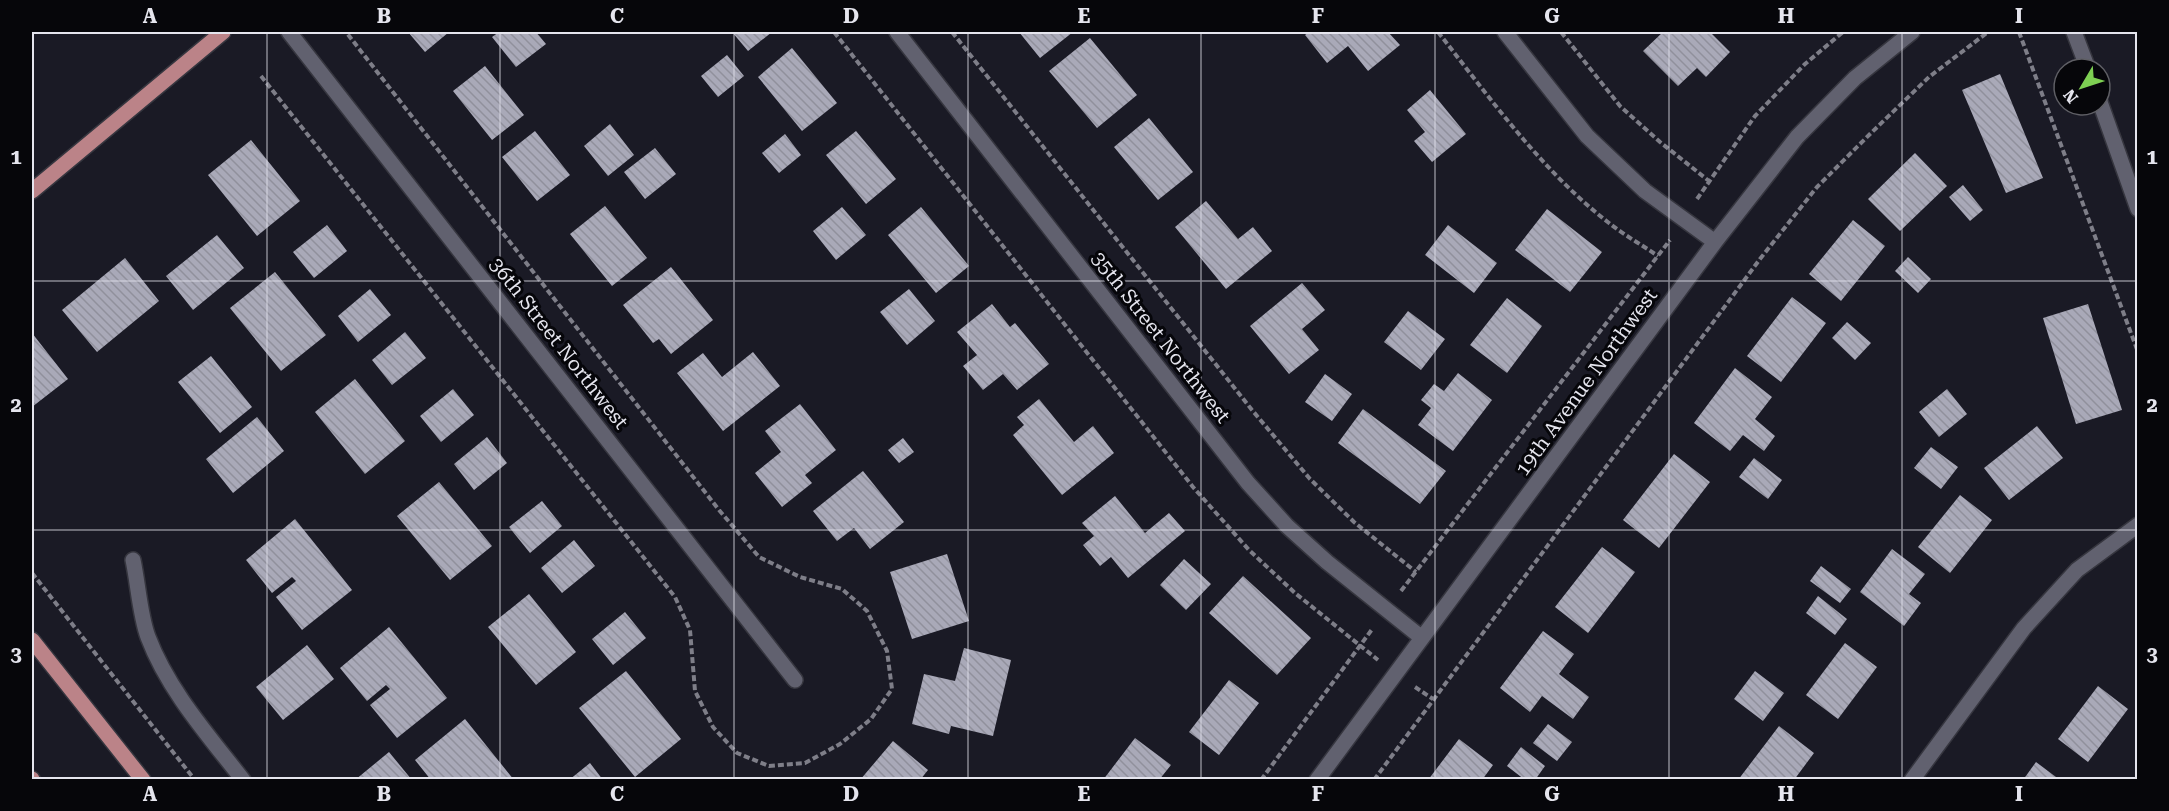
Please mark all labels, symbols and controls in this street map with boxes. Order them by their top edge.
text: A [143,4,158,28]
text: B [377,4,391,28]
text: C [610,4,624,28]
text: D [843,4,859,28]
text: E [1078,4,1091,28]
text: F [1312,4,1324,28]
text: G [1544,4,1560,28]
text: H [1778,4,1794,28]
text: I [2015,4,2023,28]
north arrow [2052,57,2112,117]
text: N [2059,85,2082,107]
text: 1 [10,145,22,169]
text: 1 [2146,145,2158,169]
street label: 35th Street Northwest [1087,246,1236,428]
street label: 36th Street Northwest [485,252,634,434]
street label: 19th Avenue Northwest [1510,283,1662,480]
text: 2 [10,393,22,417]
text: 2 [2146,393,2158,417]
text: 3 [10,642,22,666]
text: 3 [2146,642,2158,666]
text: A [143,782,158,806]
text: B [377,782,391,806]
text: C [610,782,624,806]
text: D [843,782,859,806]
text: E [1078,782,1091,806]
text: F [1312,782,1324,806]
text: G [1544,782,1560,806]
text: H [1778,782,1794,806]
text: I [2015,782,2023,806]

